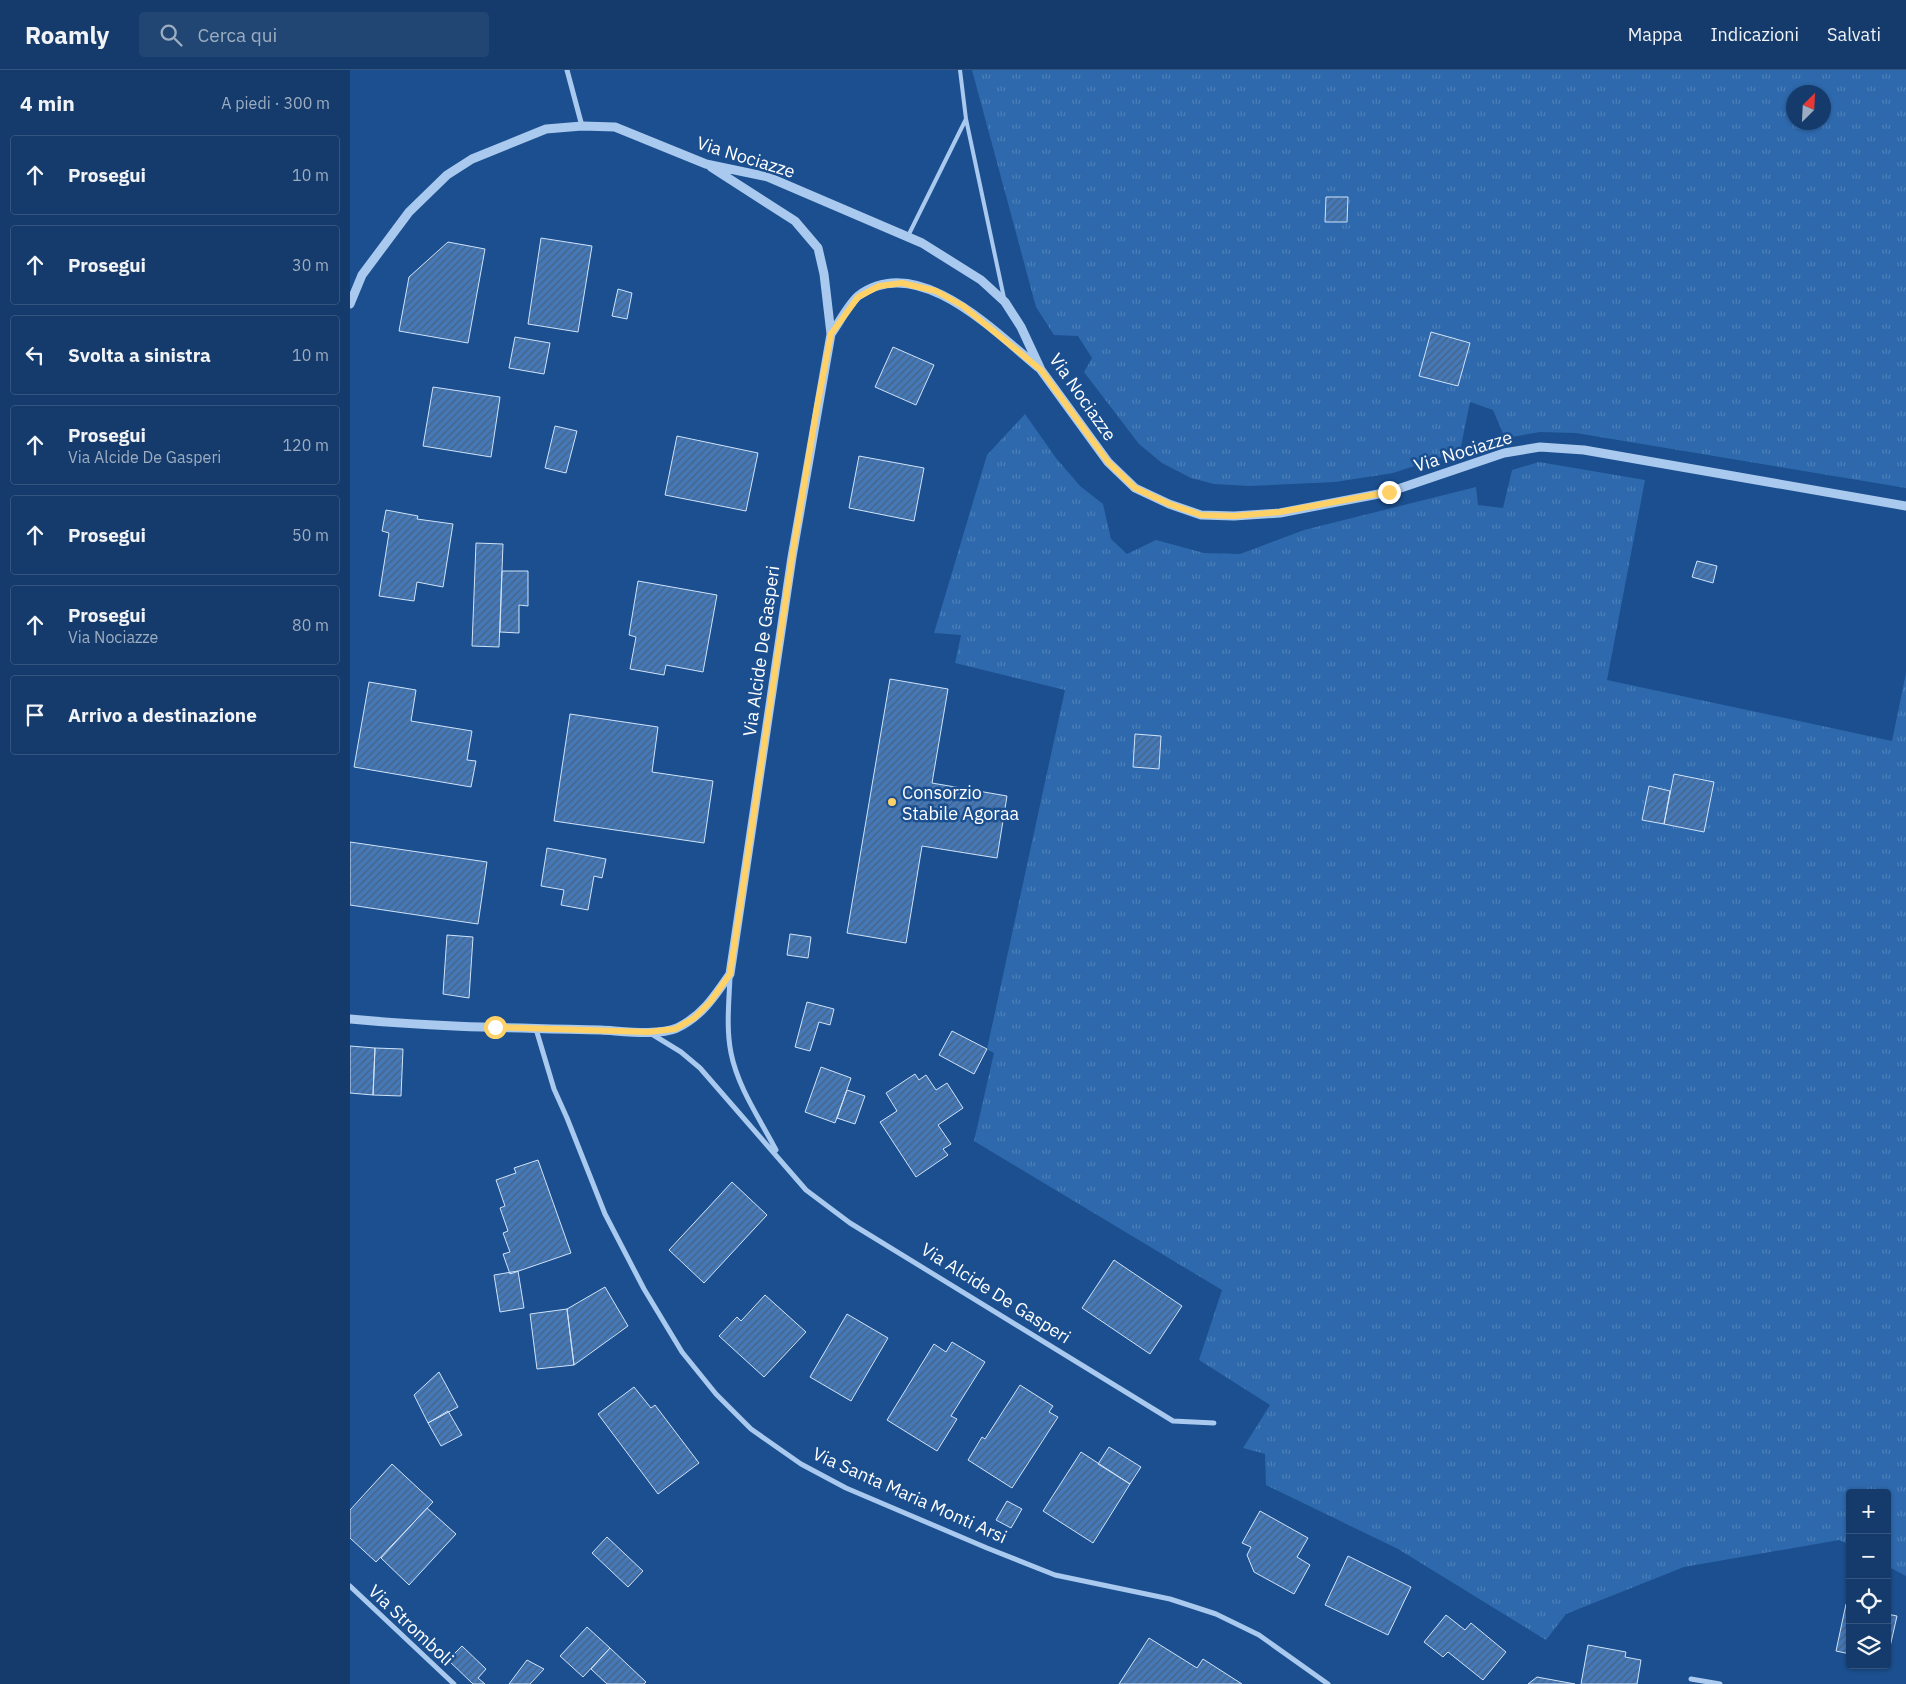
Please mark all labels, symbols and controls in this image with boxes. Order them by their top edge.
search box [139,12,489,57]
text: Roamly [25,19,109,51]
icon: search [157,21,185,49]
text: Cerca qui [197,23,277,47]
text: Mappa [1628,23,1682,46]
text: Indicazioni [1710,23,1799,46]
text: Salvati [1827,23,1881,46]
north arrow [1786,85,1831,130]
text: 4 min [20,89,75,117]
text: A piedi · 300 m [221,93,330,113]
street label: Via Nociazze [694,131,798,183]
icon: ahead [21,161,49,189]
text: Prosegui [68,163,146,187]
text: 10 m [292,165,329,185]
icon: ahead [21,251,49,279]
text: Prosegui [68,253,146,277]
text: 30 m [292,255,329,275]
icon: left [21,341,49,369]
text: Svolta a sinistra [68,343,211,367]
text: 10 m [292,345,329,365]
street label: Via Nociazze [1044,349,1122,445]
text: Prosegui [68,423,146,447]
street label: Via Nociazze [1411,425,1515,477]
icon: ahead [21,431,49,459]
text: 120 m [282,435,329,455]
text: Via Alcide De Gasperi [68,447,221,467]
route end [1378,481,1401,504]
icon: ahead [21,521,49,549]
text: Prosegui [68,523,146,547]
text: 50 m [292,525,329,545]
street label: Via Alcide De Gasperi [738,564,784,738]
text: Prosegui [68,603,146,627]
icon: ahead [21,611,49,639]
text: 80 m [292,615,329,635]
text: Via Nociazze [68,627,158,647]
icon: arrive [21,701,49,729]
text: Arrivo a destinazione [68,703,257,727]
place label: Consorzio Stabile Agoraa [902,781,1020,825]
marker: Consorzio Stabile Agoraa [886,796,898,808]
route start [484,1016,507,1039]
street label: Via Alcide De Gasperi [917,1238,1075,1348]
street label: Via Santa Maria Monti Arsi [809,1442,1011,1548]
map controls [1846,1489,1891,1669]
button: + [1846,1489,1891,1534]
button: − [1846,1534,1891,1579]
button: locate [1846,1579,1891,1624]
street label: Via Stromboli [364,1580,458,1670]
button: layers [1846,1624,1891,1669]

